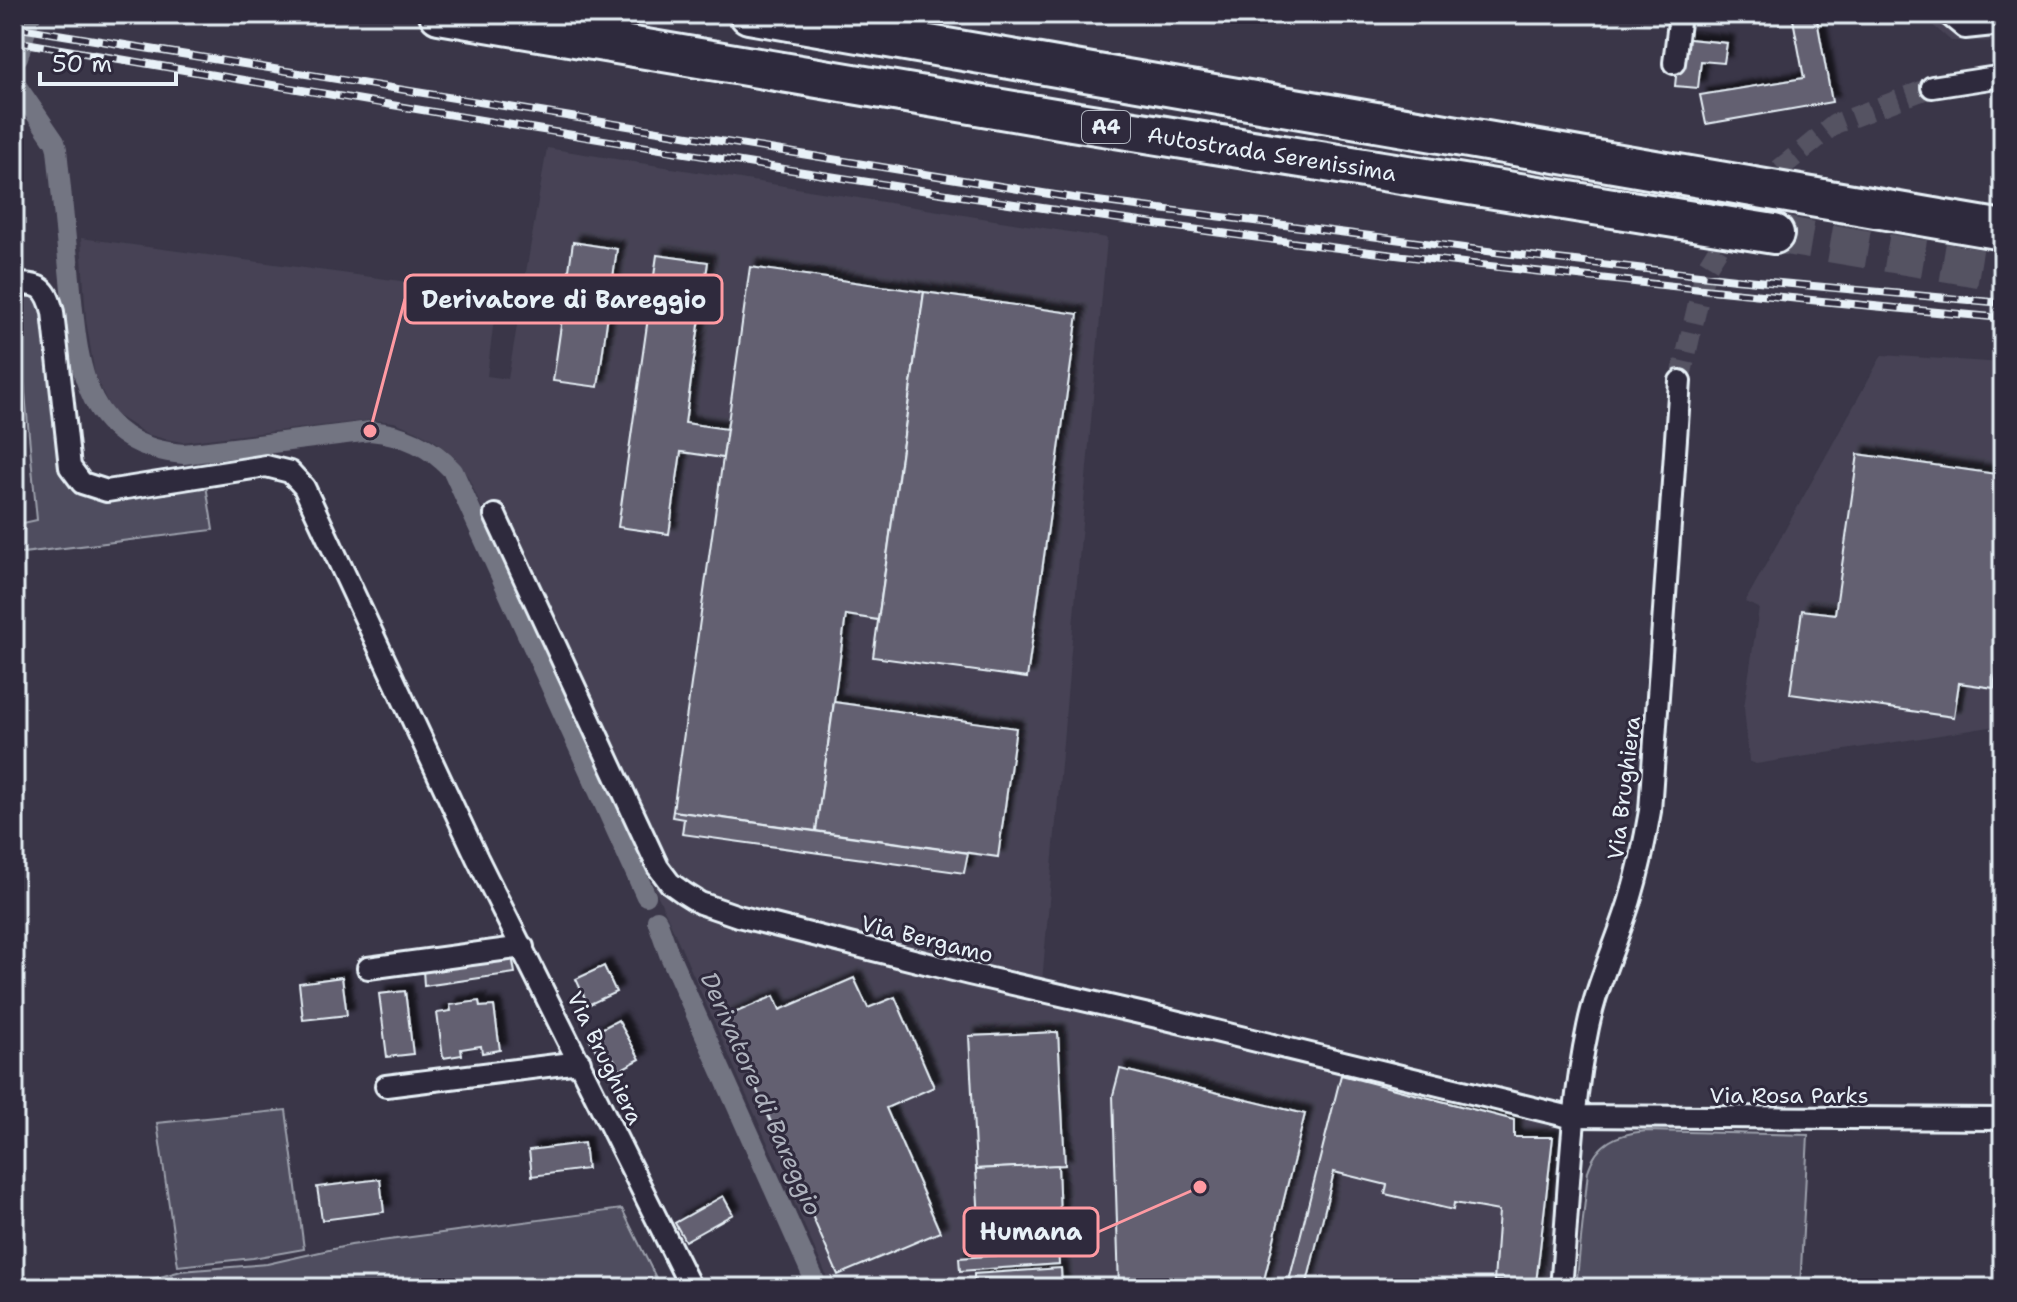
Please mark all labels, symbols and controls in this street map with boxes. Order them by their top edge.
scale bar [40,36,176,86]
text: 50 m [52,48,112,80]
road number: A4 [1082,111,1130,143]
street label: Autostrada Serenissima [1146,120,1399,188]
callout: Derivatore di Bareggio [405,275,722,323]
text: Derivatore di Bareggio [422,284,706,316]
street label: Via Brughiera [1601,714,1647,862]
street label: Via Bergamo [858,909,996,969]
water label: Derivatore di Bareggio [693,967,829,1221]
street label: Via Brughiera [560,987,650,1130]
street label: Via Rosa Parks [1709,1081,1869,1110]
callout: Humana [964,1208,1098,1256]
text: Humana [980,1216,1083,1248]

